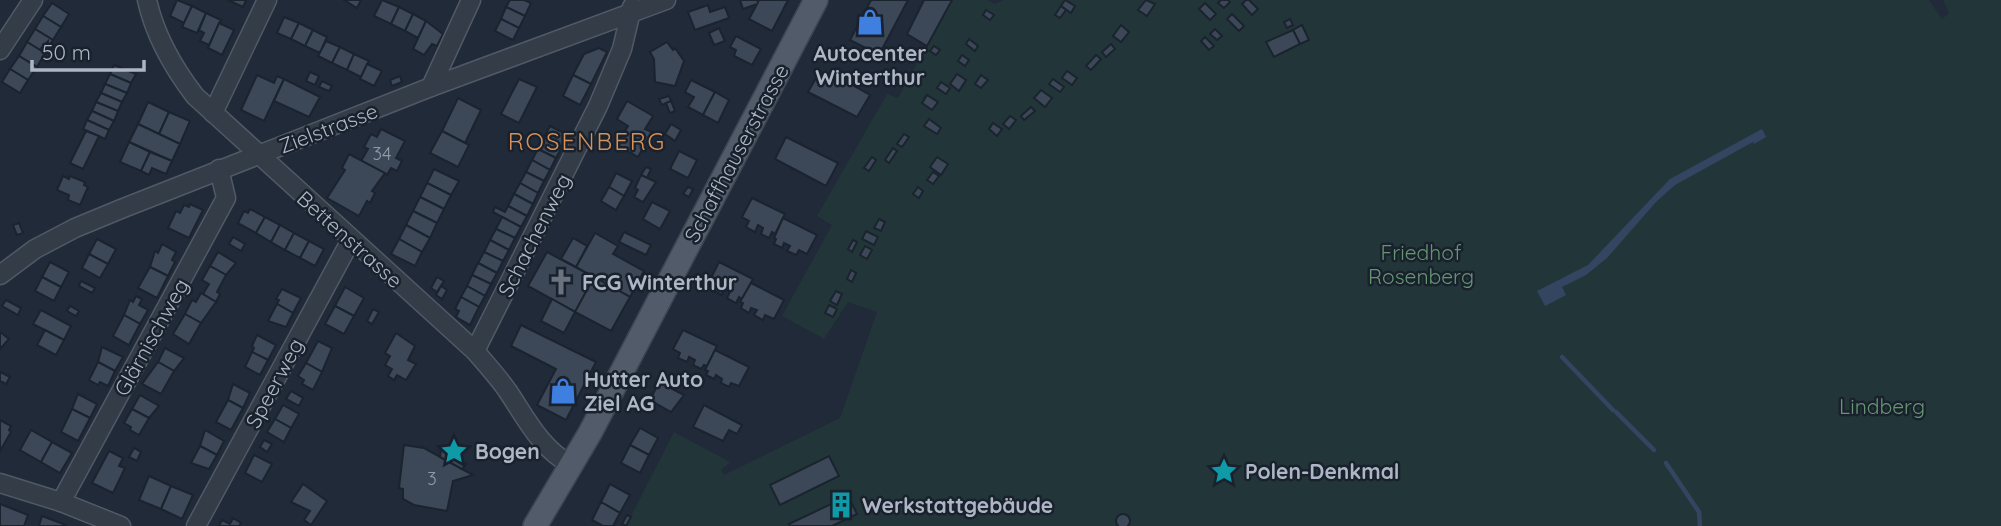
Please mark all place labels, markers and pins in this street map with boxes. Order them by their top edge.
shop icon: Autocenter Winterthur [855,7,885,37]
place label: Autocenter Winterthur [814,40,926,90]
church icon: FCG Winterthur [546,267,576,297]
place label: FCG Winterthur [582,269,737,295]
place label: Hutter Auto Ziel AG [584,366,703,416]
shop icon: Hutter Auto Ziel AG [548,376,578,406]
place icon: Bogen [439,436,469,466]
place label: Bogen [475,438,540,464]
place icon: Polen-Denkmal [1209,456,1239,486]
place label: Polen-Denkmal [1245,458,1400,484]
building icon: Werkstattgebäude [826,490,856,520]
place label: Werkstattgebäude [862,492,1053,518]

